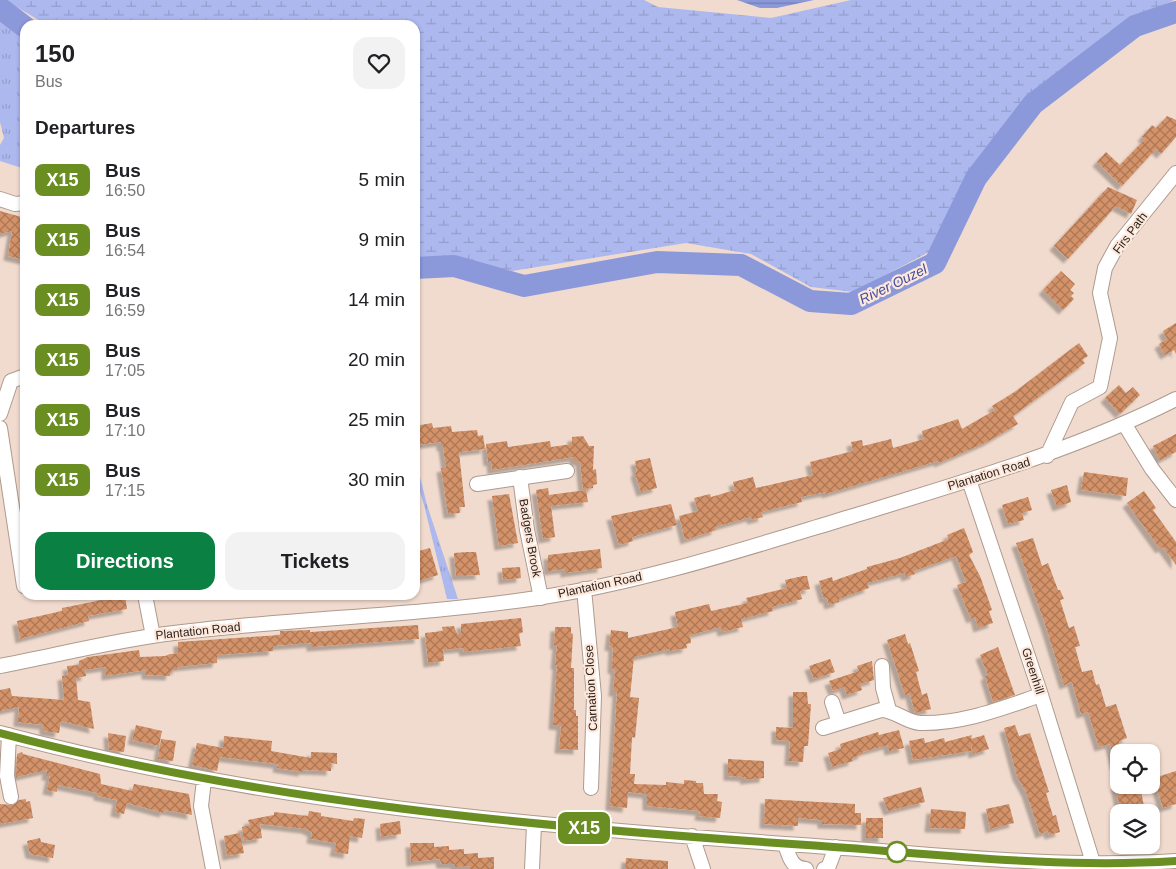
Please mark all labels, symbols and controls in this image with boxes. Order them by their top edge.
button: heart [353,37,405,89]
text: 150 [35,40,75,67]
text: Bus [35,73,63,90]
text: Departures [35,117,135,138]
text: Bus [105,160,141,181]
text: 5 min [359,169,405,190]
text: X15 [46,170,79,190]
text: 16:50 [105,182,145,199]
street label: Firs Path [1110,210,1150,256]
text: Bus [105,220,141,241]
text: 9 min [359,229,405,250]
text: X15 [46,230,79,250]
text: 16:54 [105,242,145,259]
water label: River Ouzel [857,260,930,307]
text: Bus [105,280,141,301]
text: 14 min [348,289,405,310]
text: X15 [46,290,79,310]
text: 16:59 [105,302,145,319]
text: Bus [105,340,141,361]
text: 20 min [348,349,405,370]
text: X15 [46,350,79,370]
text: 17:05 [105,362,145,379]
text: Bus [105,400,141,421]
text: 25 min [348,409,405,430]
text: X15 [46,410,79,430]
text: 17:10 [105,422,145,439]
street label: Plantation Road [946,455,1032,493]
text: Bus [105,460,141,481]
text: 30 min [348,469,405,490]
text: X15 [46,470,79,490]
text: 17:15 [105,482,145,499]
street label: Badgers Brook [516,498,544,579]
button: Directions [35,532,215,590]
button: Tickets [225,532,405,590]
street label: Plantation Road [557,569,643,601]
street label: Plantation Road [155,620,241,642]
street label: Carnation Close [582,644,600,731]
street label: Greenhill [1019,646,1047,696]
map controls [1110,744,1160,854]
button: locate [1110,744,1160,794]
button: layers [1110,804,1160,854]
line badge: X15 [555,812,613,844]
text: X15 [568,818,600,838]
unlabelled marker [886,841,908,863]

